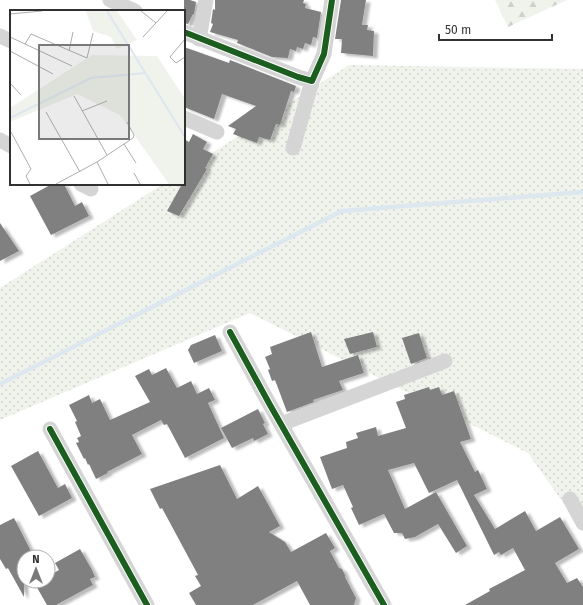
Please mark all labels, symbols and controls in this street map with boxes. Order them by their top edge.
inset map [10,10,185,185]
scale bar [439,16,552,42]
text: 50 m [445,23,471,37]
north arrow [16,549,56,589]
text: N [32,553,40,566]

